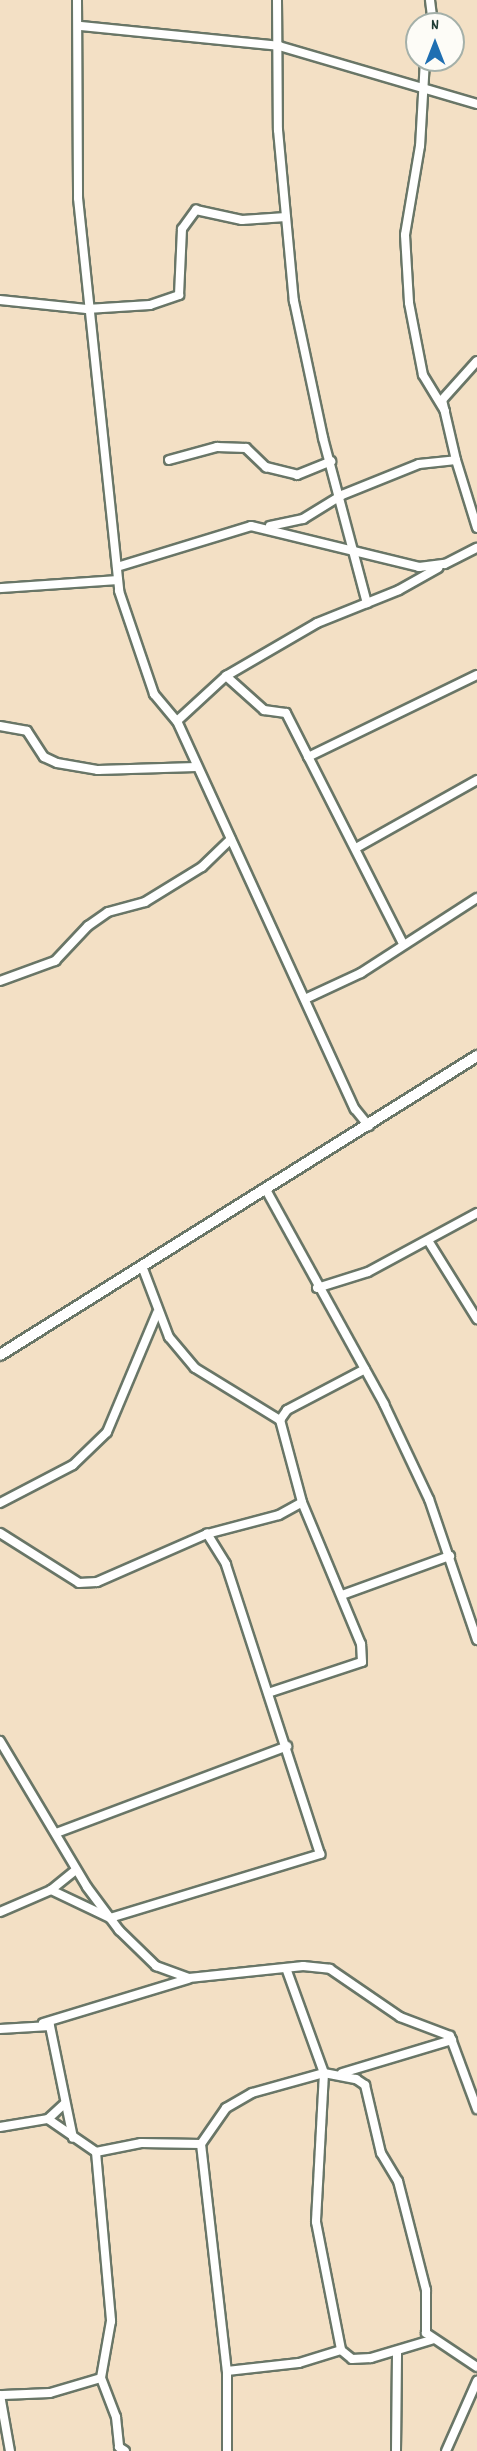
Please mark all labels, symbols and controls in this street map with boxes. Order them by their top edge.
north arrow [405,12,465,72]
text: N [431,14,439,37]

